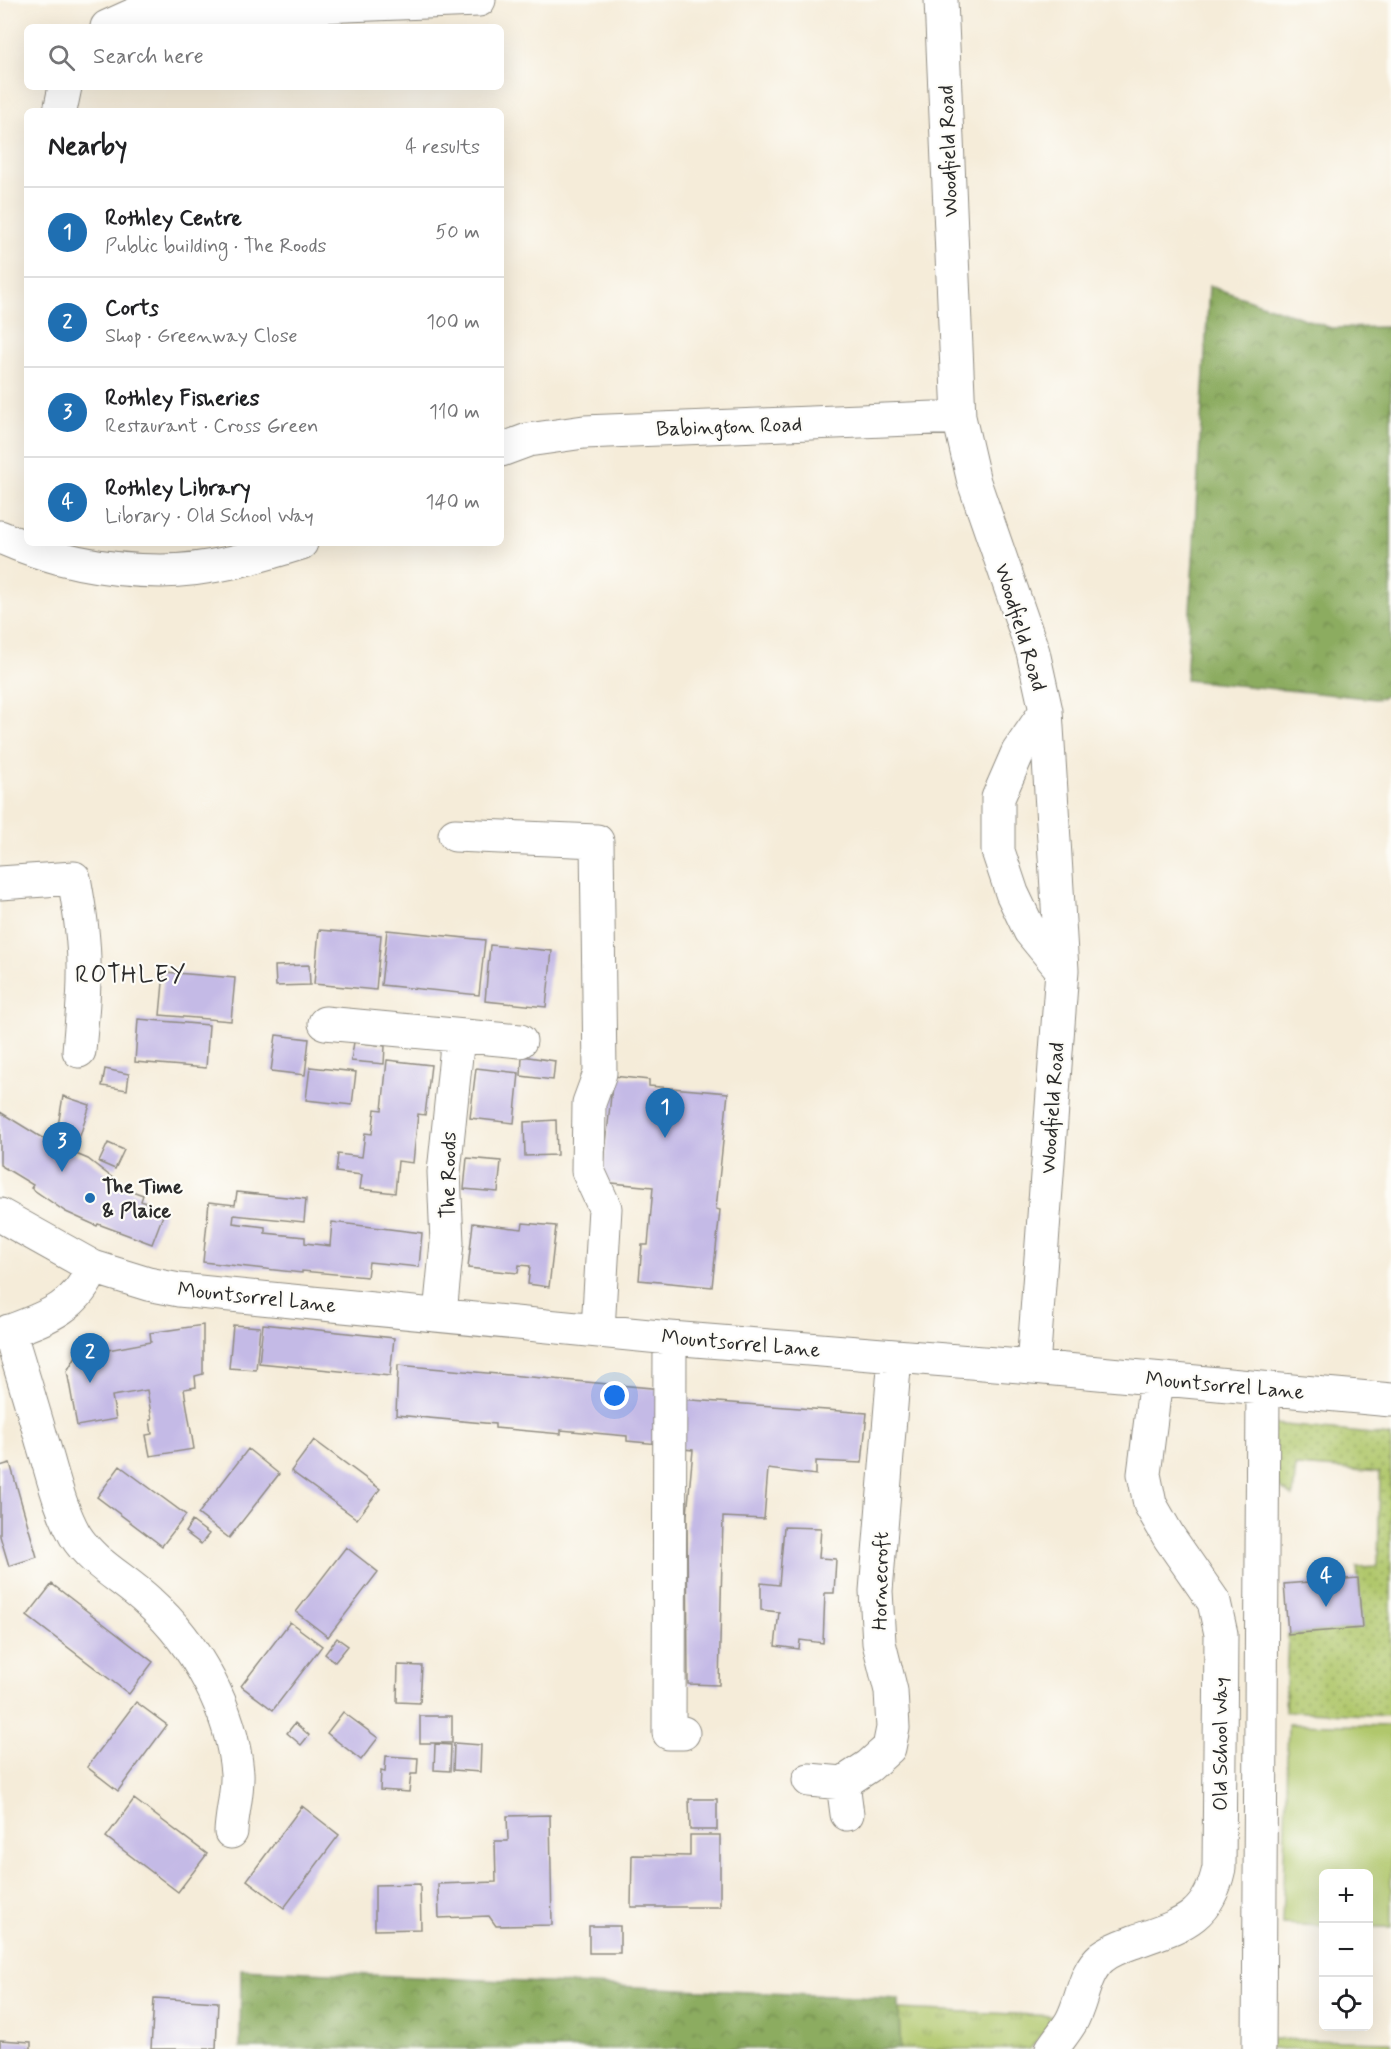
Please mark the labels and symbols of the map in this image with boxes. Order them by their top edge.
street label: Woodfield Road [933,85,965,217]
street label: Babington Road [656,410,803,444]
street label: Woodfield Road [987,560,1053,695]
district label: ROTHLEY [75,960,187,991]
street label: Woodfield Road [1034,1041,1072,1175]
pin: 1 [646,1088,684,1138]
pin: 3 [42,1122,82,1172]
street label: The Roods [434,1131,464,1219]
place label: The Time & Plaice [102,1173,183,1225]
marker: The Time & Plaice [83,1191,97,1205]
street label: Mountsorrel Lane [176,1276,338,1320]
street label: Mountsorrel Lane [660,1323,822,1365]
pin: 2 [70,1334,110,1383]
street label: Mountsorrel Lane [1144,1365,1306,1407]
your location [600,1381,629,1410]
street label: Hornecroft [866,1531,896,1631]
pin: 4 [1306,1558,1346,1607]
street label: Old School Way [1207,1677,1235,1811]

